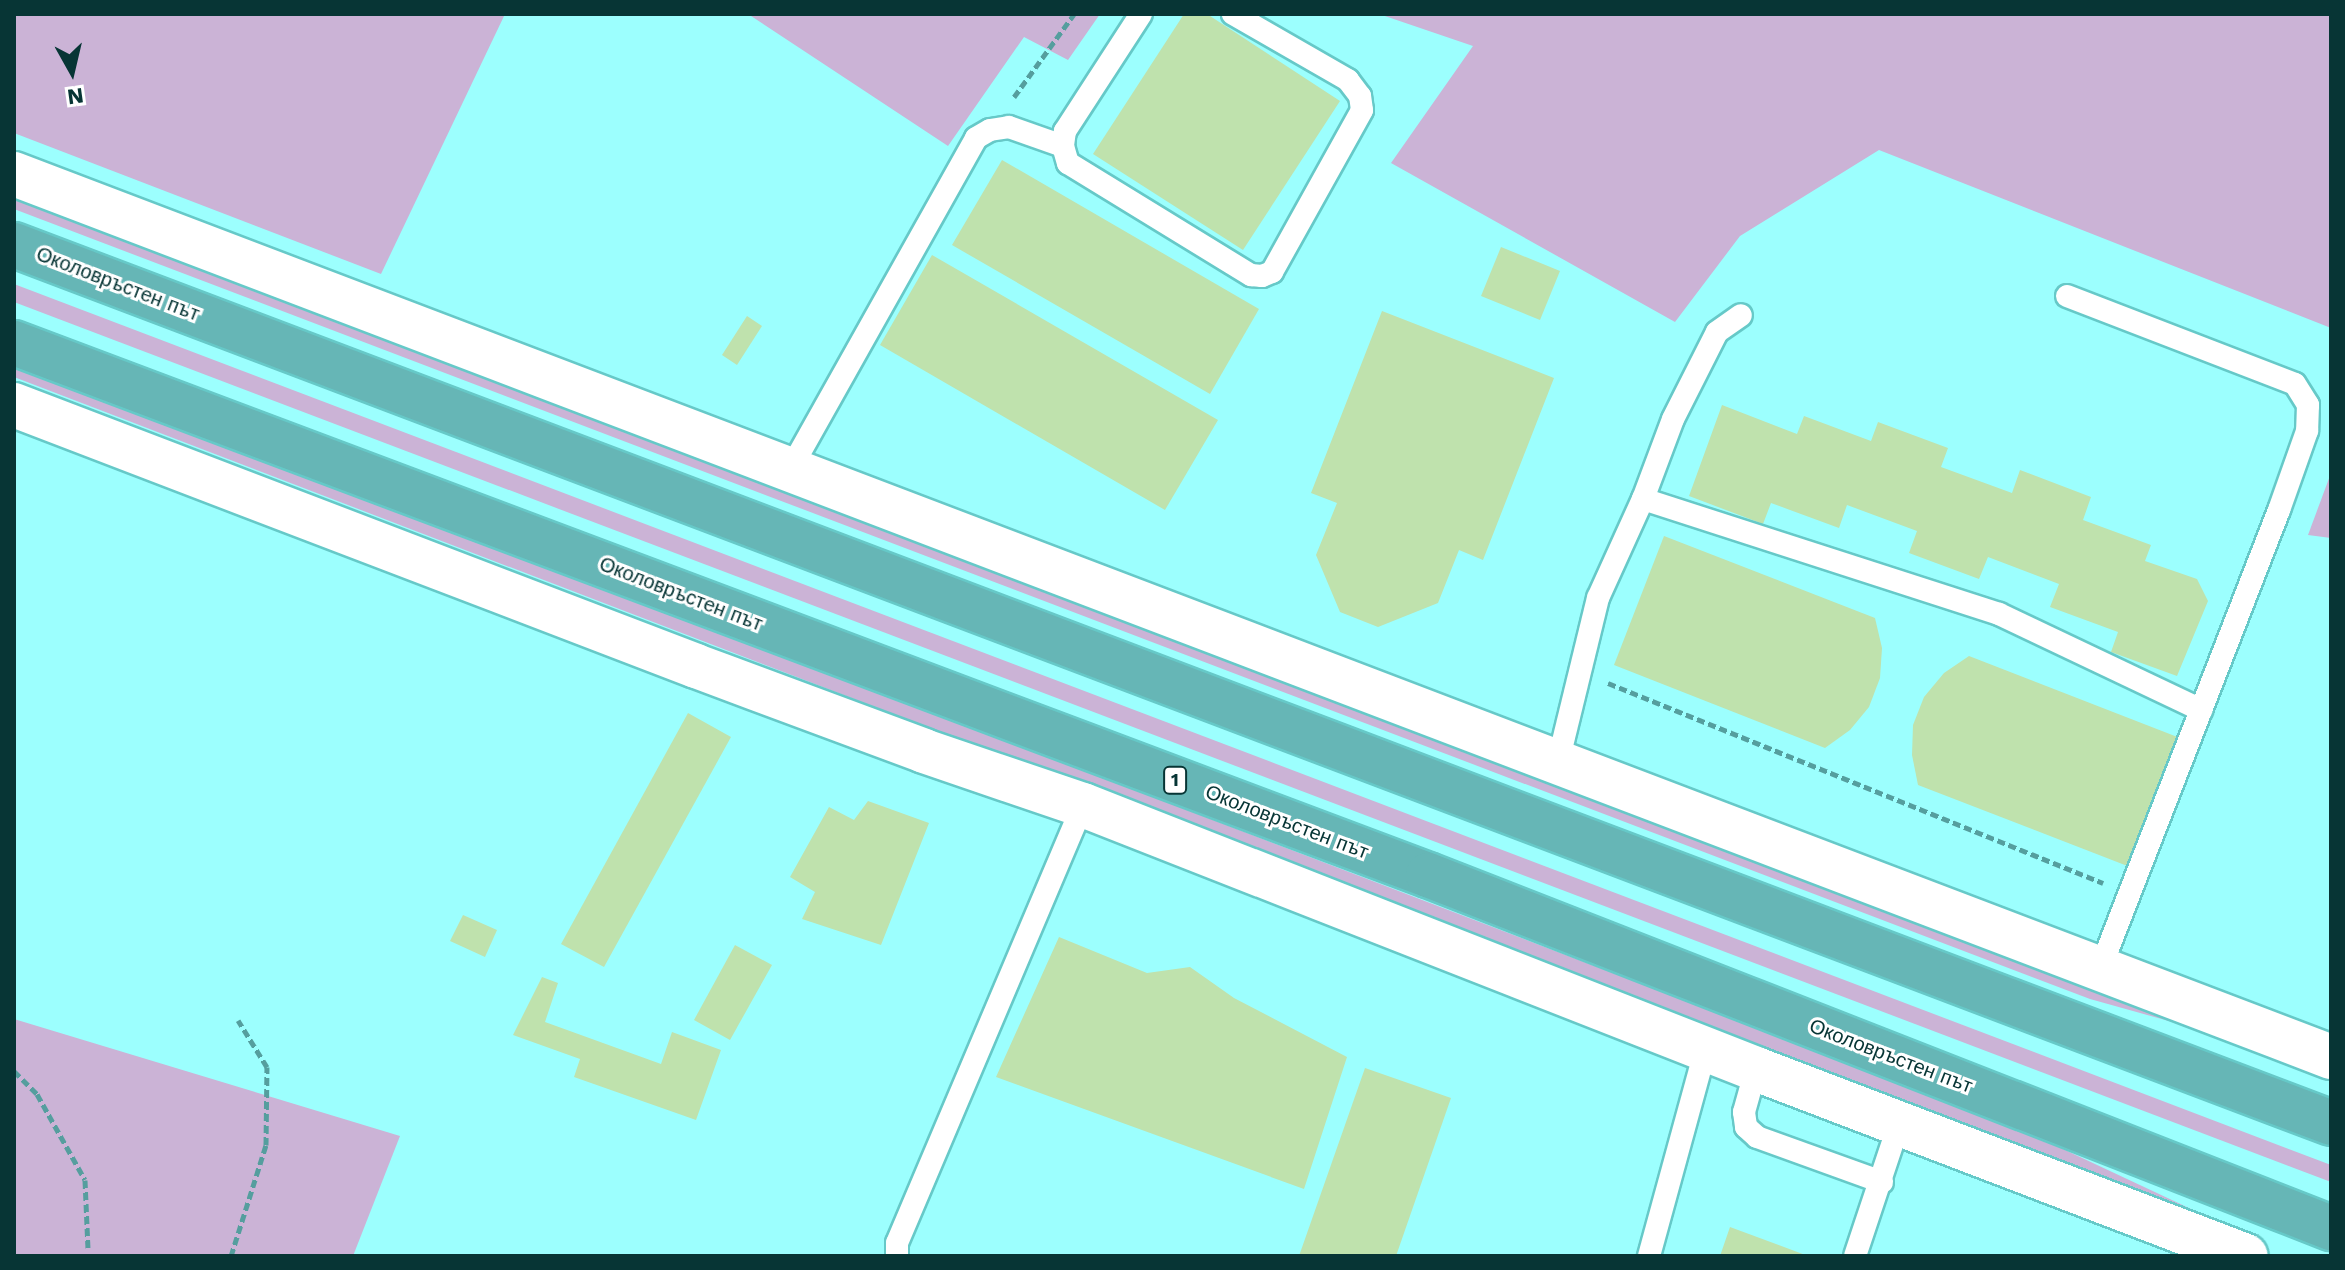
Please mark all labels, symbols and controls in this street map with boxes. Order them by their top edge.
north arrow [32,32,112,112]
text: N [66,83,85,110]
street label: Околовръстен път [33,242,203,326]
street label: Околовръстен път [596,552,766,636]
road number: 1 [1163,766,1187,794]
street label: Околовръстен път [1202,780,1372,864]
street label: Околовръстен път [1806,1014,1976,1098]

